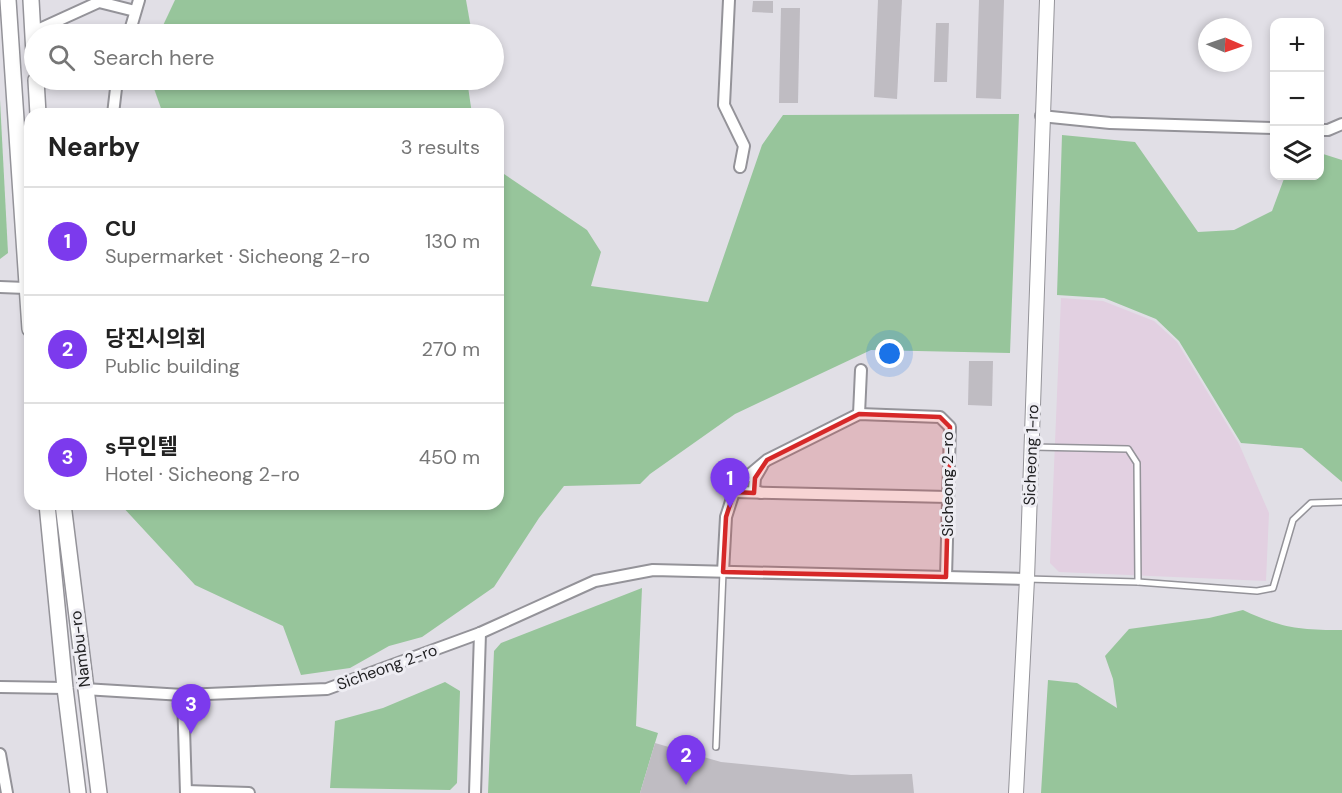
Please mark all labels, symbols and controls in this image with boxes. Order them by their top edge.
north arrow [1198,18,1252,72]
map controls [1270,18,1324,180]
button: + [1270,18,1324,72]
search box [24,24,504,90]
icon: search [45,41,78,74]
text: Search here [93,43,214,72]
button: − [1270,72,1324,126]
button: layers [1270,126,1324,180]
text: Nearby [48,130,140,164]
text: 3 results [401,134,480,160]
text: CU [105,214,136,243]
text: 1 [64,228,71,254]
text: 130 m [425,228,480,254]
text: Supermarket · Sicheong 2-ro [105,243,370,269]
text: 당진시의회 [105,324,206,353]
text: 2 [62,336,73,362]
text: 270 m [422,336,480,362]
your location [875,339,904,368]
text: Public building [105,353,240,379]
street label: Sicheong 1-ro [1019,404,1043,506]
street label: Sicheong 2-ro [937,431,958,537]
text: s무인텔 [105,432,177,461]
text: 3 [61,444,74,470]
text: 450 m [419,444,480,470]
pin: 1 [710,458,750,508]
text: Hotel · Sicheong 2-ro [105,461,300,487]
street label: Nambu-ro [65,610,95,688]
street label: Sicheong 2-ro [334,639,440,695]
pin: 3 [172,684,210,734]
pin: 2 [666,736,706,785]

